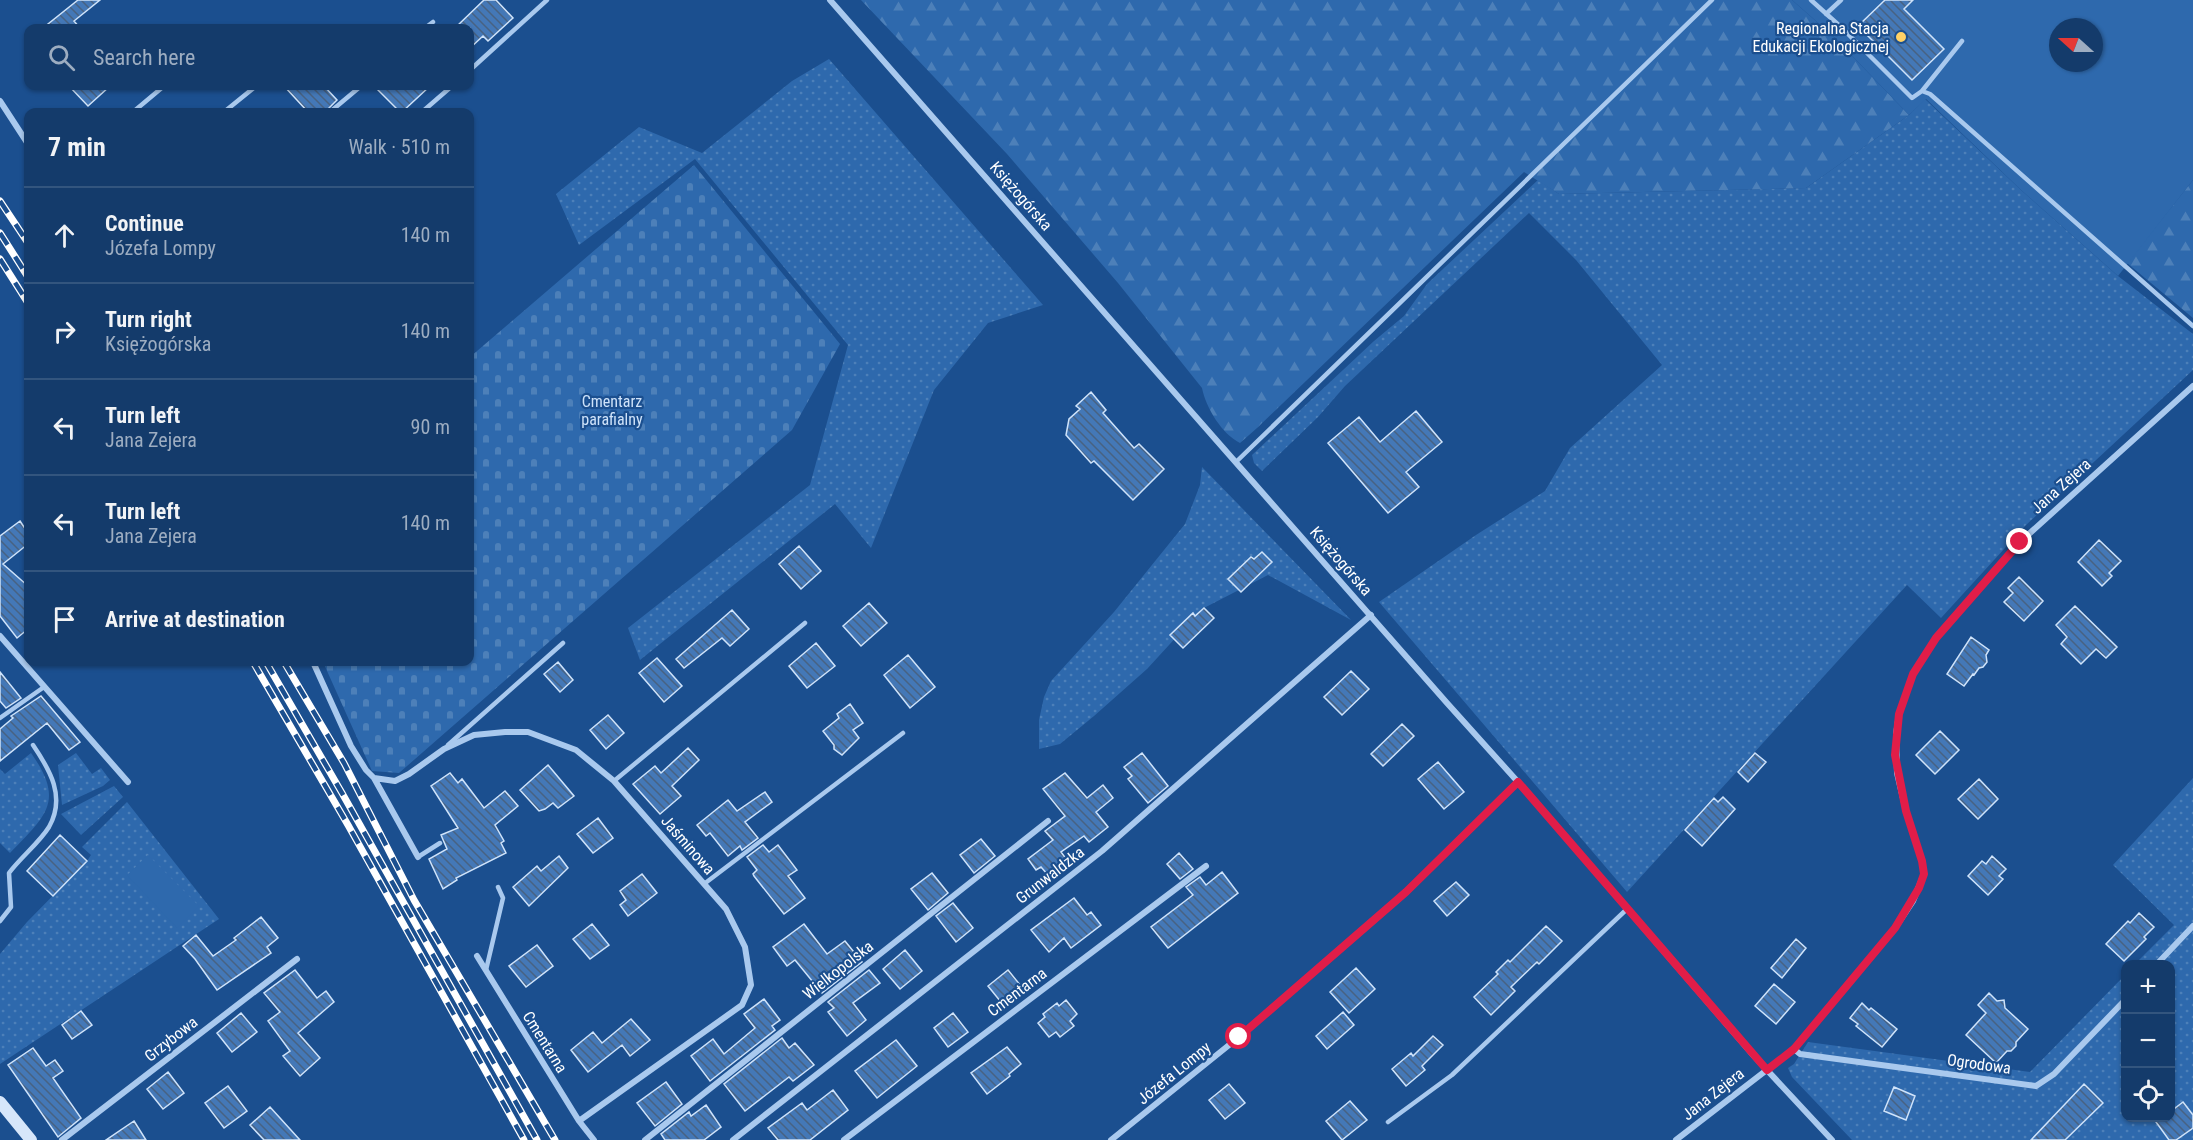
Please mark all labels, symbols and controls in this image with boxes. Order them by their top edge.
north arrow [2049,18,2103,72]
place label: Regionalna Stacja Edukacji Ekologicznej [1753,19,1889,56]
search box [24,24,474,90]
marker: Regionalna Stacja Edukacji Ekologicznej [1894,30,1908,44]
icon: search [45,41,78,74]
text: Search here [93,45,195,70]
text: 7 min [48,132,106,162]
text: Walk · 510 m [349,135,450,159]
street label: Księżogórska [986,158,1056,234]
text: Continue [105,211,184,236]
icon: ahead [48,219,81,252]
text: 140 m [401,223,450,247]
text: Józefa Lompy [105,236,216,260]
text: Turn right [105,307,192,332]
icon: right [48,315,81,348]
text: 140 m [401,319,450,343]
text: Księżogórska [105,332,211,356]
park label: Cmentarz parafialny [581,392,643,429]
text: Turn left [105,403,180,428]
icon: left [48,411,81,444]
text: 90 m [411,415,450,439]
text: Jana Zejera [105,428,197,452]
street label: Jana Zejera [2027,454,2095,518]
text: Turn left [105,499,180,524]
icon: left [48,507,81,540]
text: 140 m [401,511,450,535]
street label: Księżogórska [1306,523,1376,599]
text: Jana Zejera [105,524,197,548]
route end [2006,528,2032,554]
icon: arrive [48,603,81,636]
text: Arrive at destination [105,607,285,632]
street label: Jaśminowa [657,811,719,879]
street label: Grunwaldzka [1012,842,1088,908]
street label: Wielkopolska [799,937,877,1003]
map controls [2121,960,2175,1122]
button: + [2121,960,2175,1014]
street label: Cmentarna [984,964,1050,1020]
street label: Cmentarna [519,1008,571,1076]
street label: Grzybowa [141,1012,201,1066]
button: − [2121,1014,2175,1068]
route start [1225,1023,1251,1049]
street label: Józefa Lompy [1134,1038,1215,1108]
street label: Ogrodowa [1946,1050,2012,1078]
street label: Jana Zejera [1678,1064,1748,1124]
button: locate [2121,1068,2175,1122]

